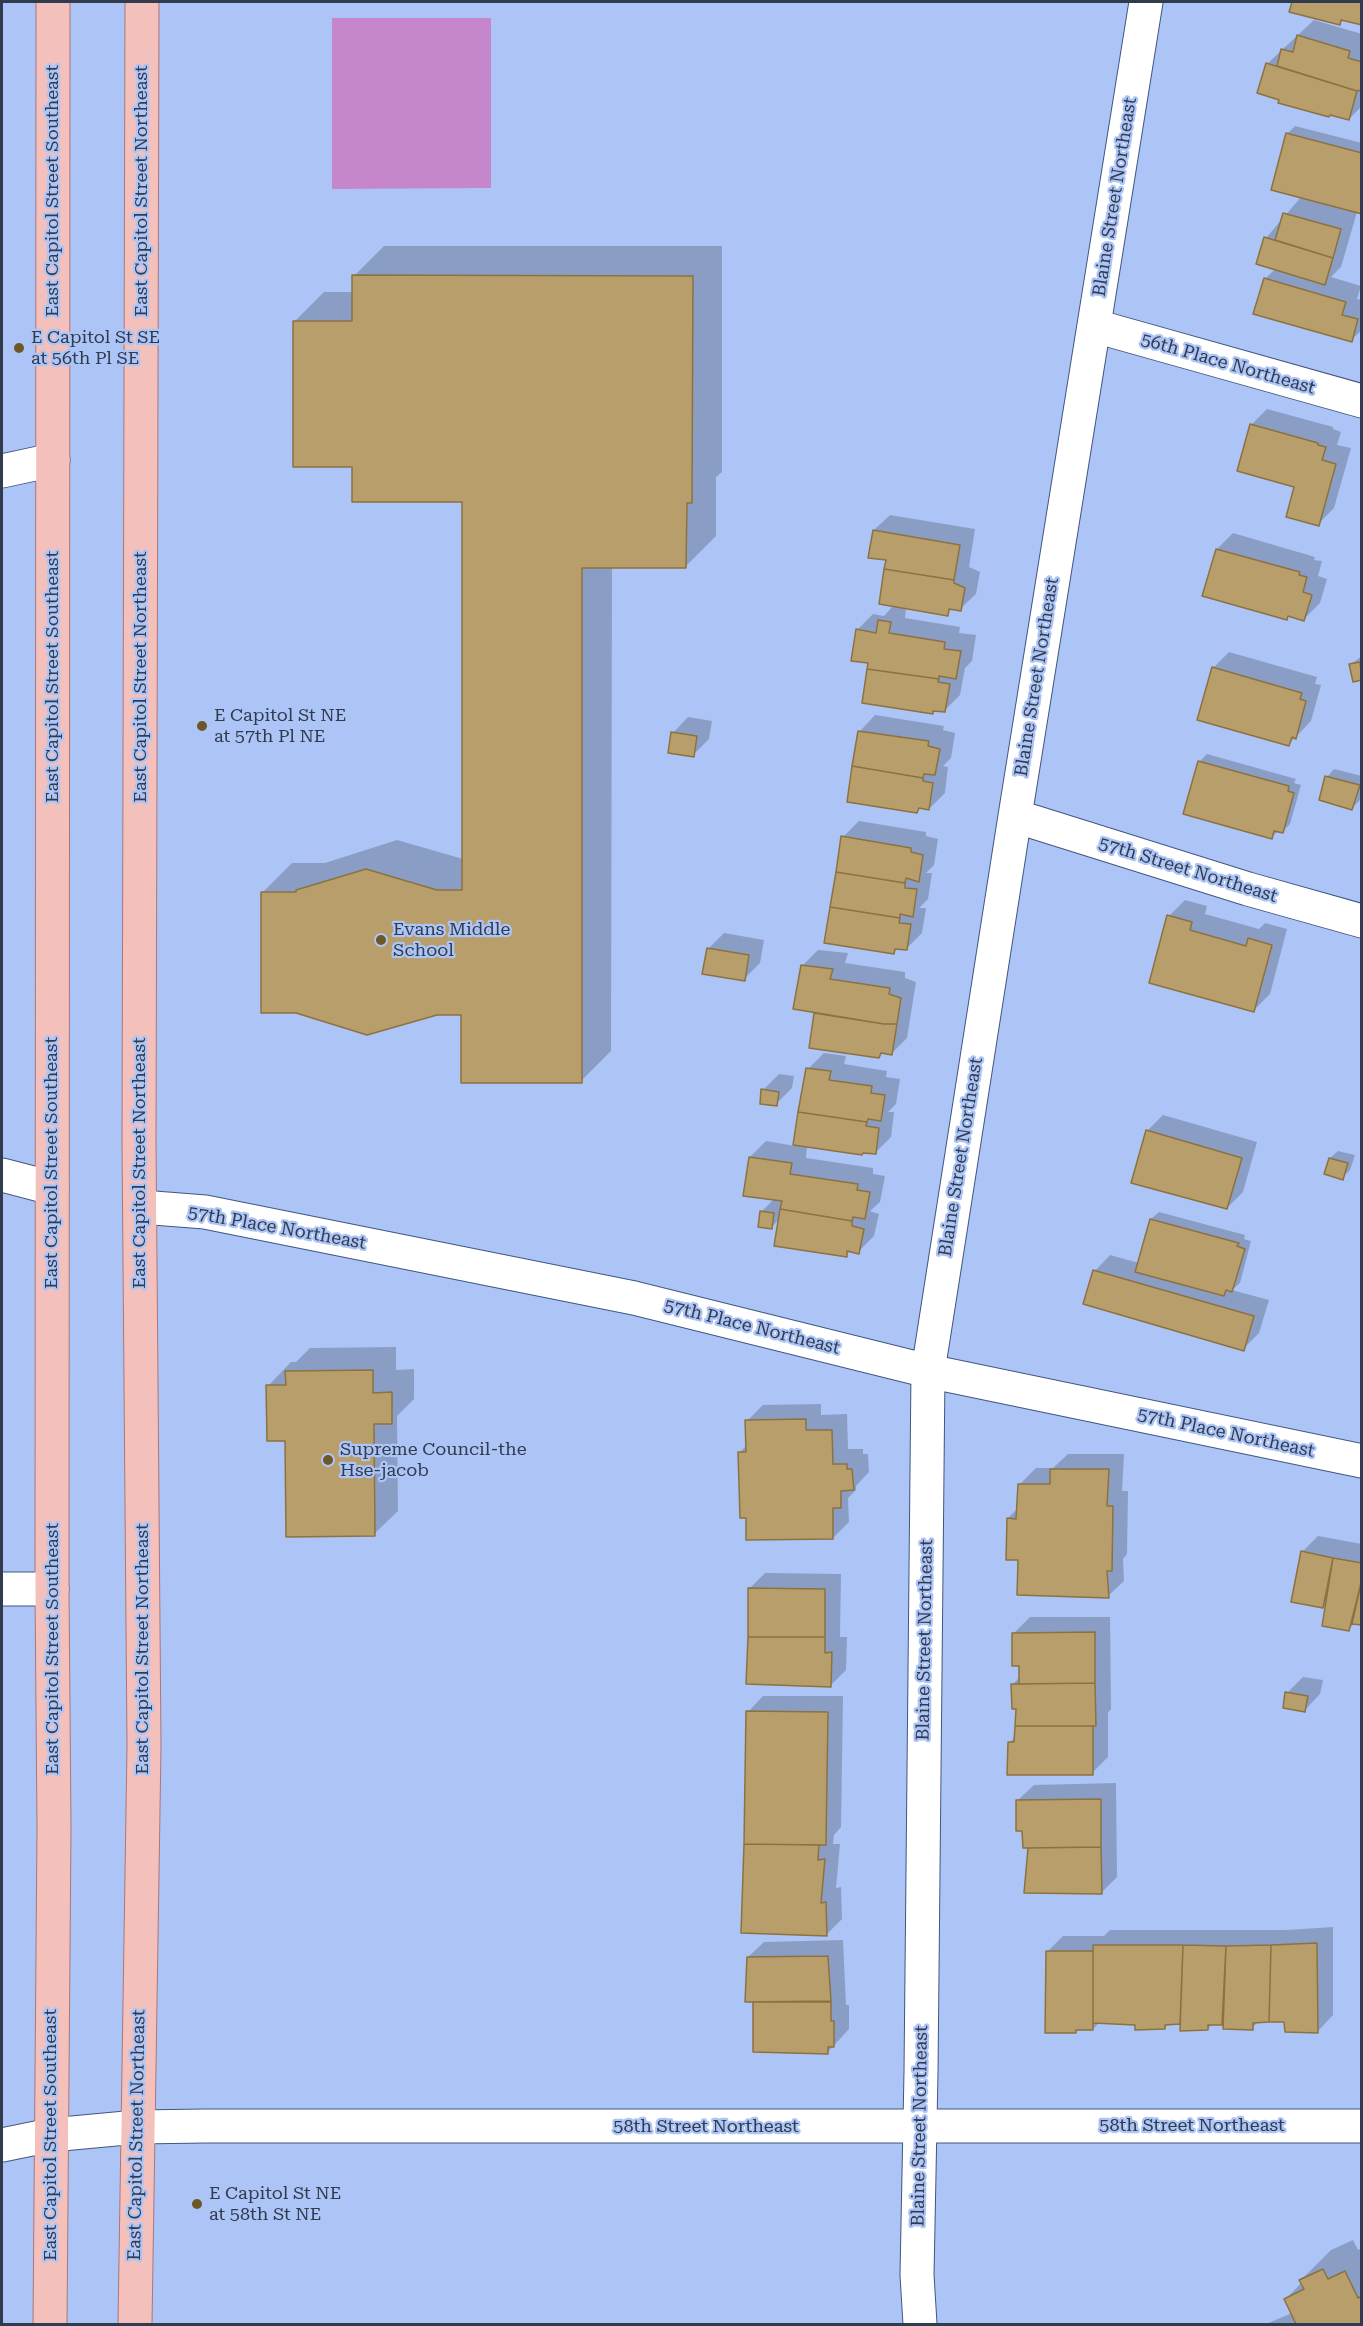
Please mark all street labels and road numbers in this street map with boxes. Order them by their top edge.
street label: East Capitol Street Southeast [42,65,64,317]
street label: East Capitol Street Northeast [131,65,153,317]
street label: Blaine Street Northeast [1089,96,1141,298]
street label: 56th Place Northeast [1138,329,1318,399]
street label: East Capitol Street Southeast [42,551,64,803]
street label: East Capitol Street Northeast [130,551,152,803]
street label: Blaine Street Northeast [1011,576,1063,778]
street label: 57th Street Northeast [1096,833,1280,907]
street label: East Capitol Street Southeast [41,1037,63,1289]
street label: East Capitol Street Northeast [129,1037,151,1289]
street label: Blaine Street Northeast [935,1056,987,1258]
street label: 57th Place Northeast [186,1202,368,1254]
street label: 57th Place Northeast [662,1295,842,1359]
street label: 57th Place Northeast [1136,1404,1316,1462]
street label: East Capitol Street Southeast [42,1523,64,1775]
street label: East Capitol Street Northeast [132,1523,154,1775]
street label: Blaine Street Northeast [912,1539,938,1741]
street label: East Capitol Street Southeast [40,2009,62,2261]
street label: East Capitol Street Northeast [124,2009,150,2261]
street label: Blaine Street Northeast [907,2025,933,2227]
street label: 58th Street Northeast [1099,2115,1285,2137]
street label: 58th Street Northeast [613,2116,799,2138]

